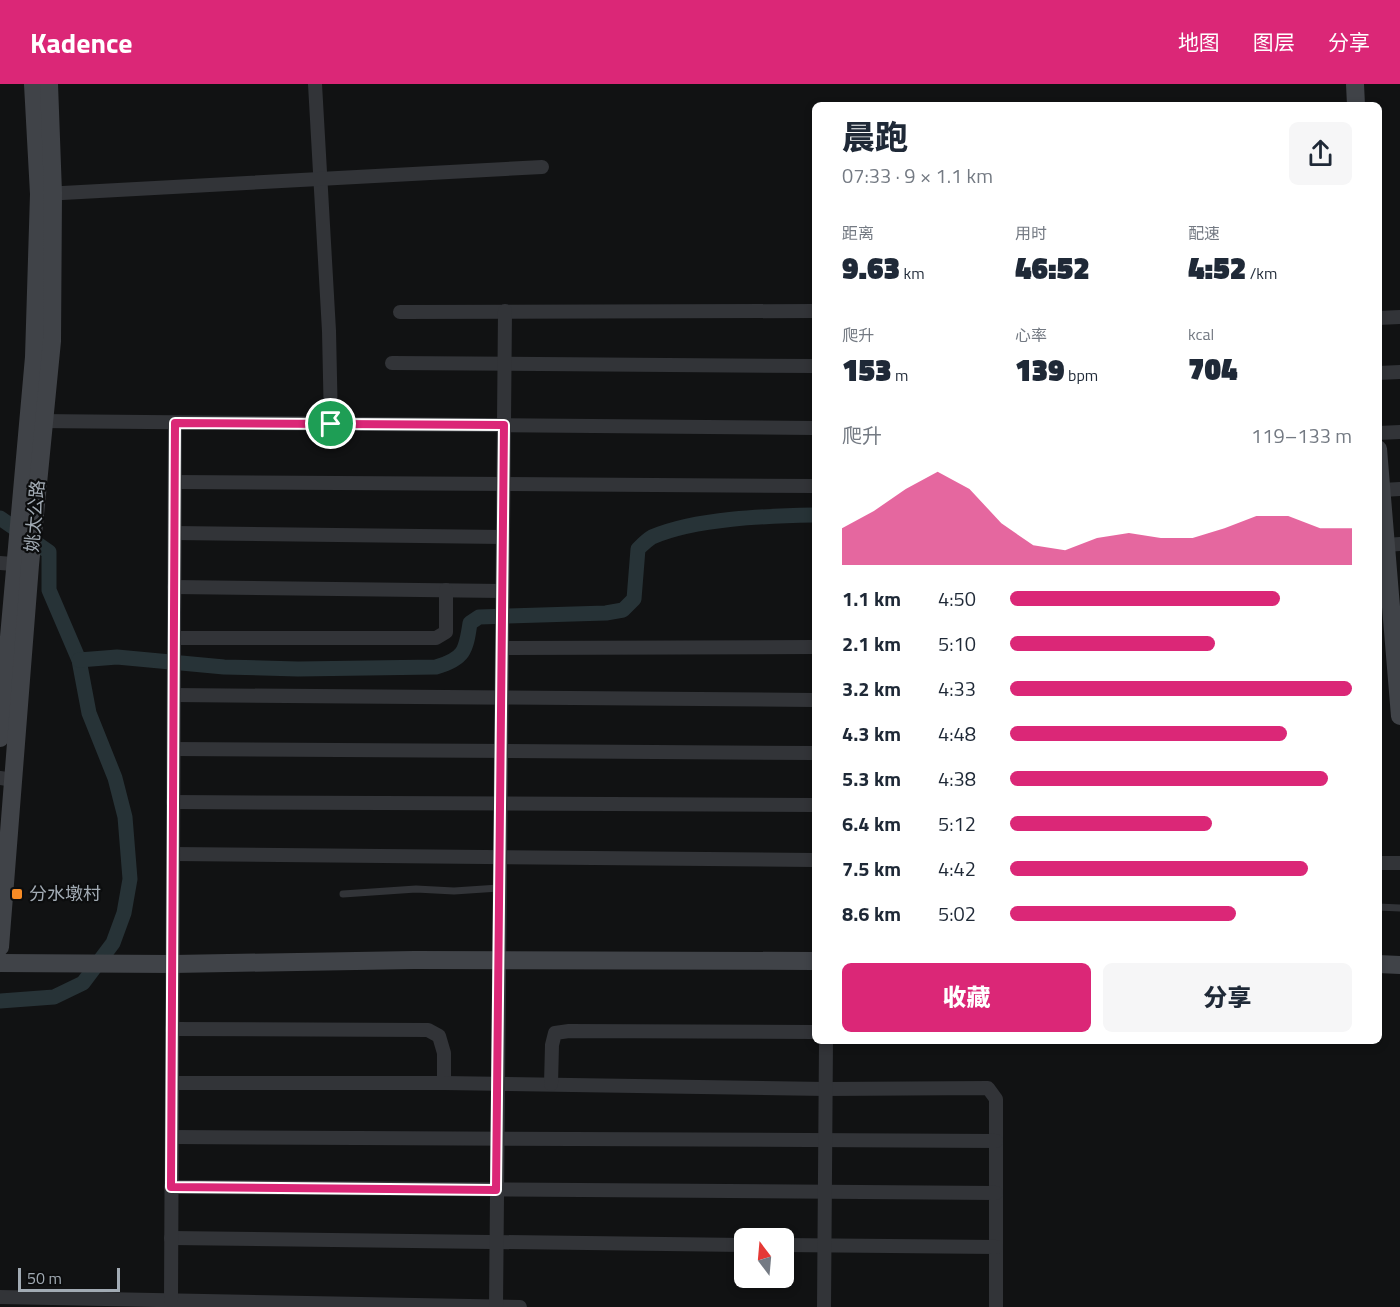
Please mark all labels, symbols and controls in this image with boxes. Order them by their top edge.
text: Kadence [30,21,133,64]
text: 地图 [1178,26,1220,58]
text: 图层 [1253,26,1295,58]
text: 分享 [1328,26,1370,58]
text: 晨跑 [842,112,908,162]
button: share [1289,122,1352,185]
text: 07:33 · 9 × 1.1 km [842,160,993,191]
text: 距离 [842,221,874,245]
text: 用时 [1015,221,1047,245]
text: 配速 [1188,221,1220,245]
text: 9.63 [842,245,900,291]
text: 46:52 [1015,245,1090,291]
text: 4:52 [1188,245,1246,291]
text: km [900,261,925,285]
text: /km [1246,261,1277,285]
text: kcal [1188,322,1214,346]
text: 爬升 [842,323,874,347]
text: 心率 [1015,323,1047,347]
text: 704 [1188,346,1238,392]
text: 153 [842,347,892,393]
text: 139 [1015,347,1065,393]
text: m [892,363,908,387]
text: bpm [1065,363,1098,387]
pin [305,398,356,449]
icon: arrive [314,407,347,440]
text: 爬升 [842,420,882,451]
text: 119–133 m [1251,420,1352,451]
street label: 姚太公路 [18,479,51,553]
text: 1.1 km [842,583,901,614]
text: 4:50 [938,583,976,614]
text: 2.1 km [842,628,901,659]
text: 5:10 [938,628,976,659]
text: 3.2 km [842,673,901,704]
text: 4:33 [938,673,976,704]
text: 4.3 km [842,718,901,749]
text: 4:48 [938,718,976,749]
text: 5.3 km [842,763,901,794]
text: 4:38 [938,763,976,794]
text: 6.4 km [842,808,901,839]
text: 5:12 [938,808,976,839]
text: 7.5 km [842,853,901,884]
text: 4:42 [938,853,976,884]
place label: 分水墩村 [29,880,101,907]
marker: 分水墩村 [10,887,24,901]
text: 8.6 km [842,898,901,929]
text: 5:02 [938,898,976,929]
button: 收藏 [842,963,1091,1032]
button: 分享 [1103,963,1352,1032]
north arrow [734,1228,794,1288]
map controls [734,1228,794,1288]
scale bar [18,1265,120,1292]
text: 50 m [27,1266,62,1290]

